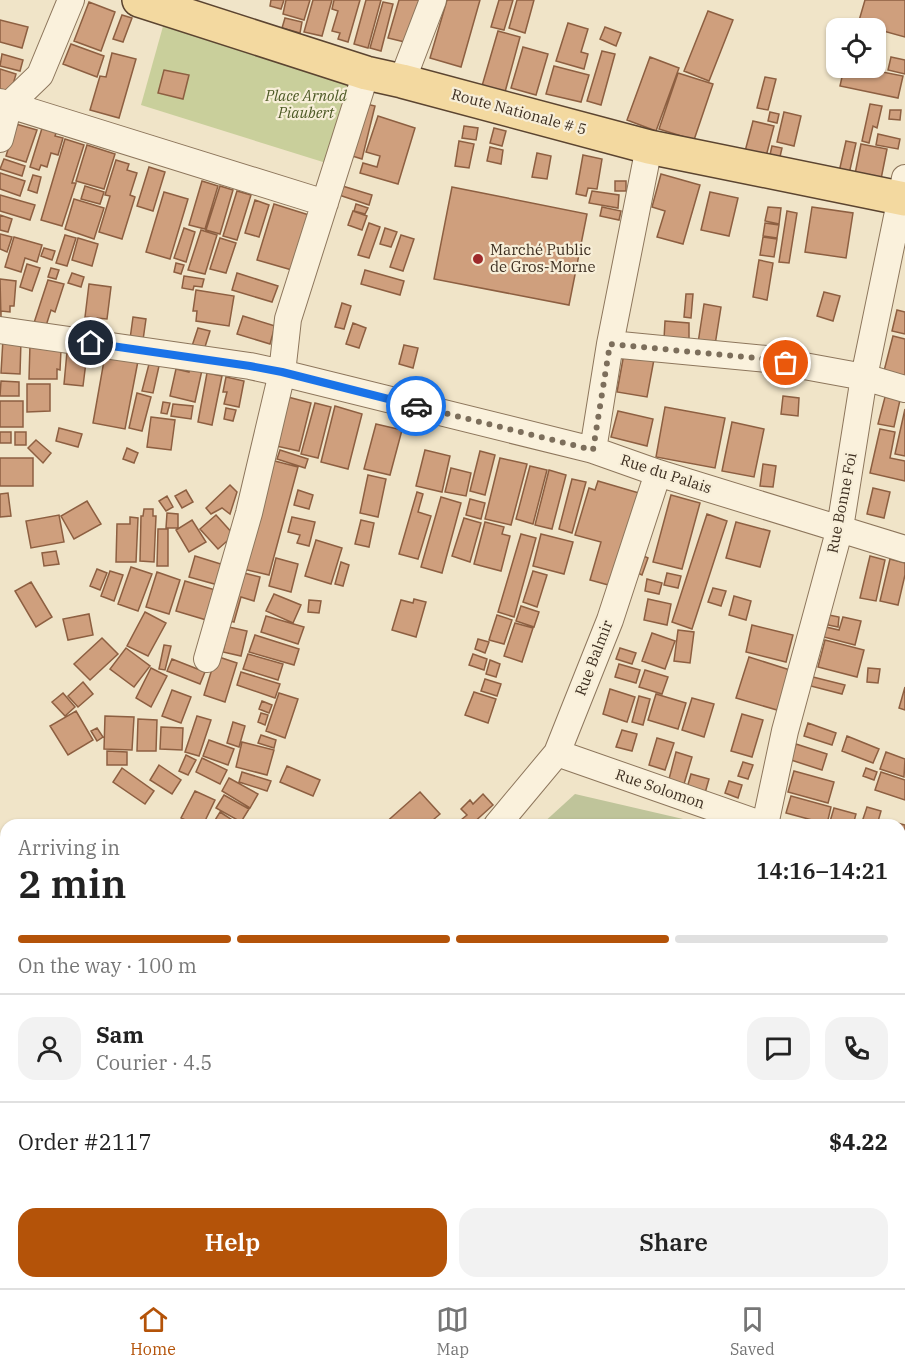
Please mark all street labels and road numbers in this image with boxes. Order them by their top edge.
street label: Route Nationale # 5 [449,84,589,139]
street label: Rue du Palais [618,450,714,497]
street label: Rue Bonne Foi [822,451,861,555]
street label: Rue Balmir [570,617,617,698]
street label: Rue Solomon [613,764,708,813]

